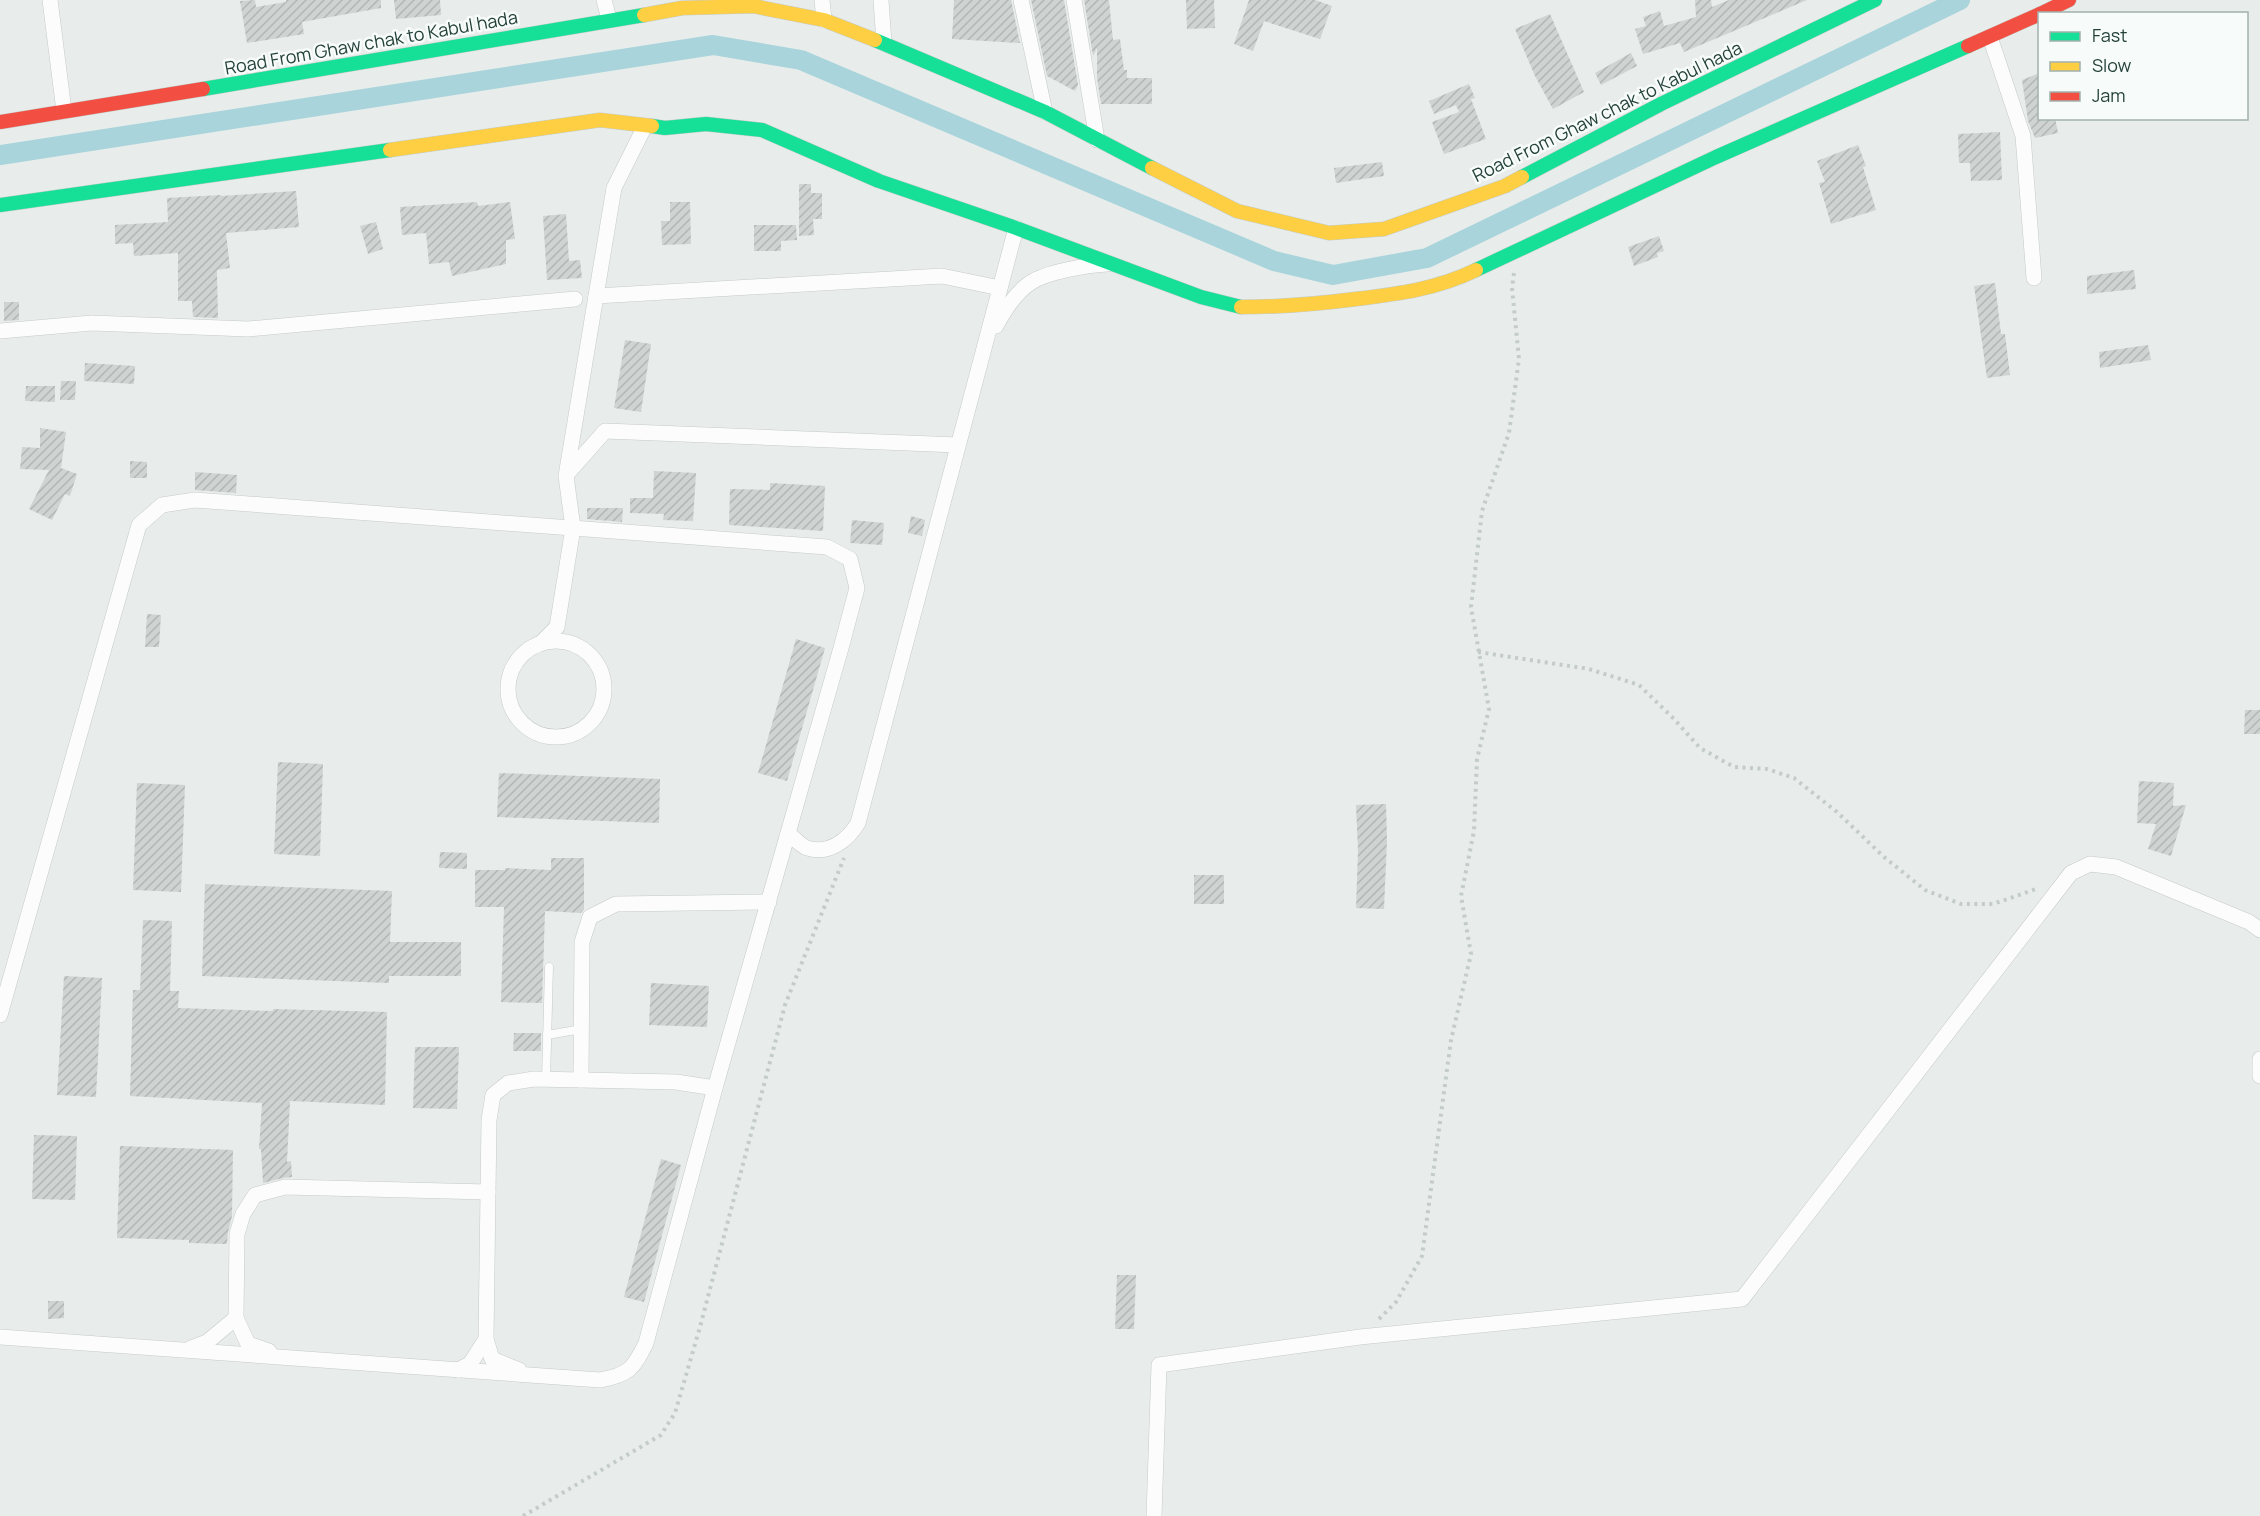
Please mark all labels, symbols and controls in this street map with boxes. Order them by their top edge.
street label: Road From Ghaw chak to Kabul hada [223,4,519,80]
legend [2038,12,2248,120]
text: Fast [2092,23,2127,47]
street label: Road From Ghaw chak to Kabul hada [1468,35,1746,187]
text: Slow [2092,53,2132,77]
text: Jam [2092,83,2126,107]

